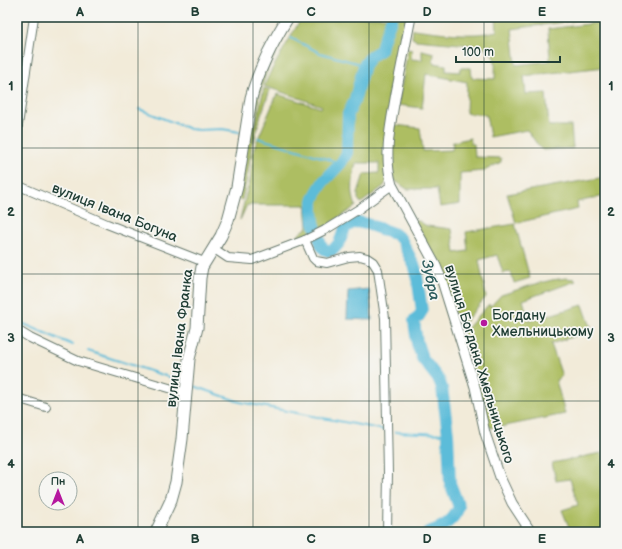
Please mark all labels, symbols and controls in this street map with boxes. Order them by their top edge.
text: A [75,4,84,20]
text: B [190,4,200,20]
text: C [306,4,316,20]
text: D [422,4,432,20]
text: E [538,4,547,20]
scale bar [456,38,560,64]
text: 100 m [462,45,494,60]
text: 1 [8,78,14,94]
text: 1 [608,78,614,94]
street label: вулиця Івана Богуна [49,179,181,246]
text: 2 [7,204,15,220]
text: 2 [607,204,615,220]
water label: Зубра [417,258,444,302]
street label: вулиця Богдана Хмельницького [441,263,518,466]
street label: вулиця Івана Франка [163,267,197,408]
place label: Богдану Хмельницькому [492,307,594,340]
marker: Богдану Хмельницькому [479,318,489,328]
text: 3 [7,330,15,346]
text: 3 [607,330,615,346]
text: 4 [7,456,15,472]
text: 4 [607,456,615,472]
north arrow [38,471,78,511]
text: Пн [51,475,65,488]
text: A [75,531,84,547]
text: B [190,531,200,547]
text: C [306,531,316,547]
text: D [422,531,432,547]
text: E [538,531,547,547]

